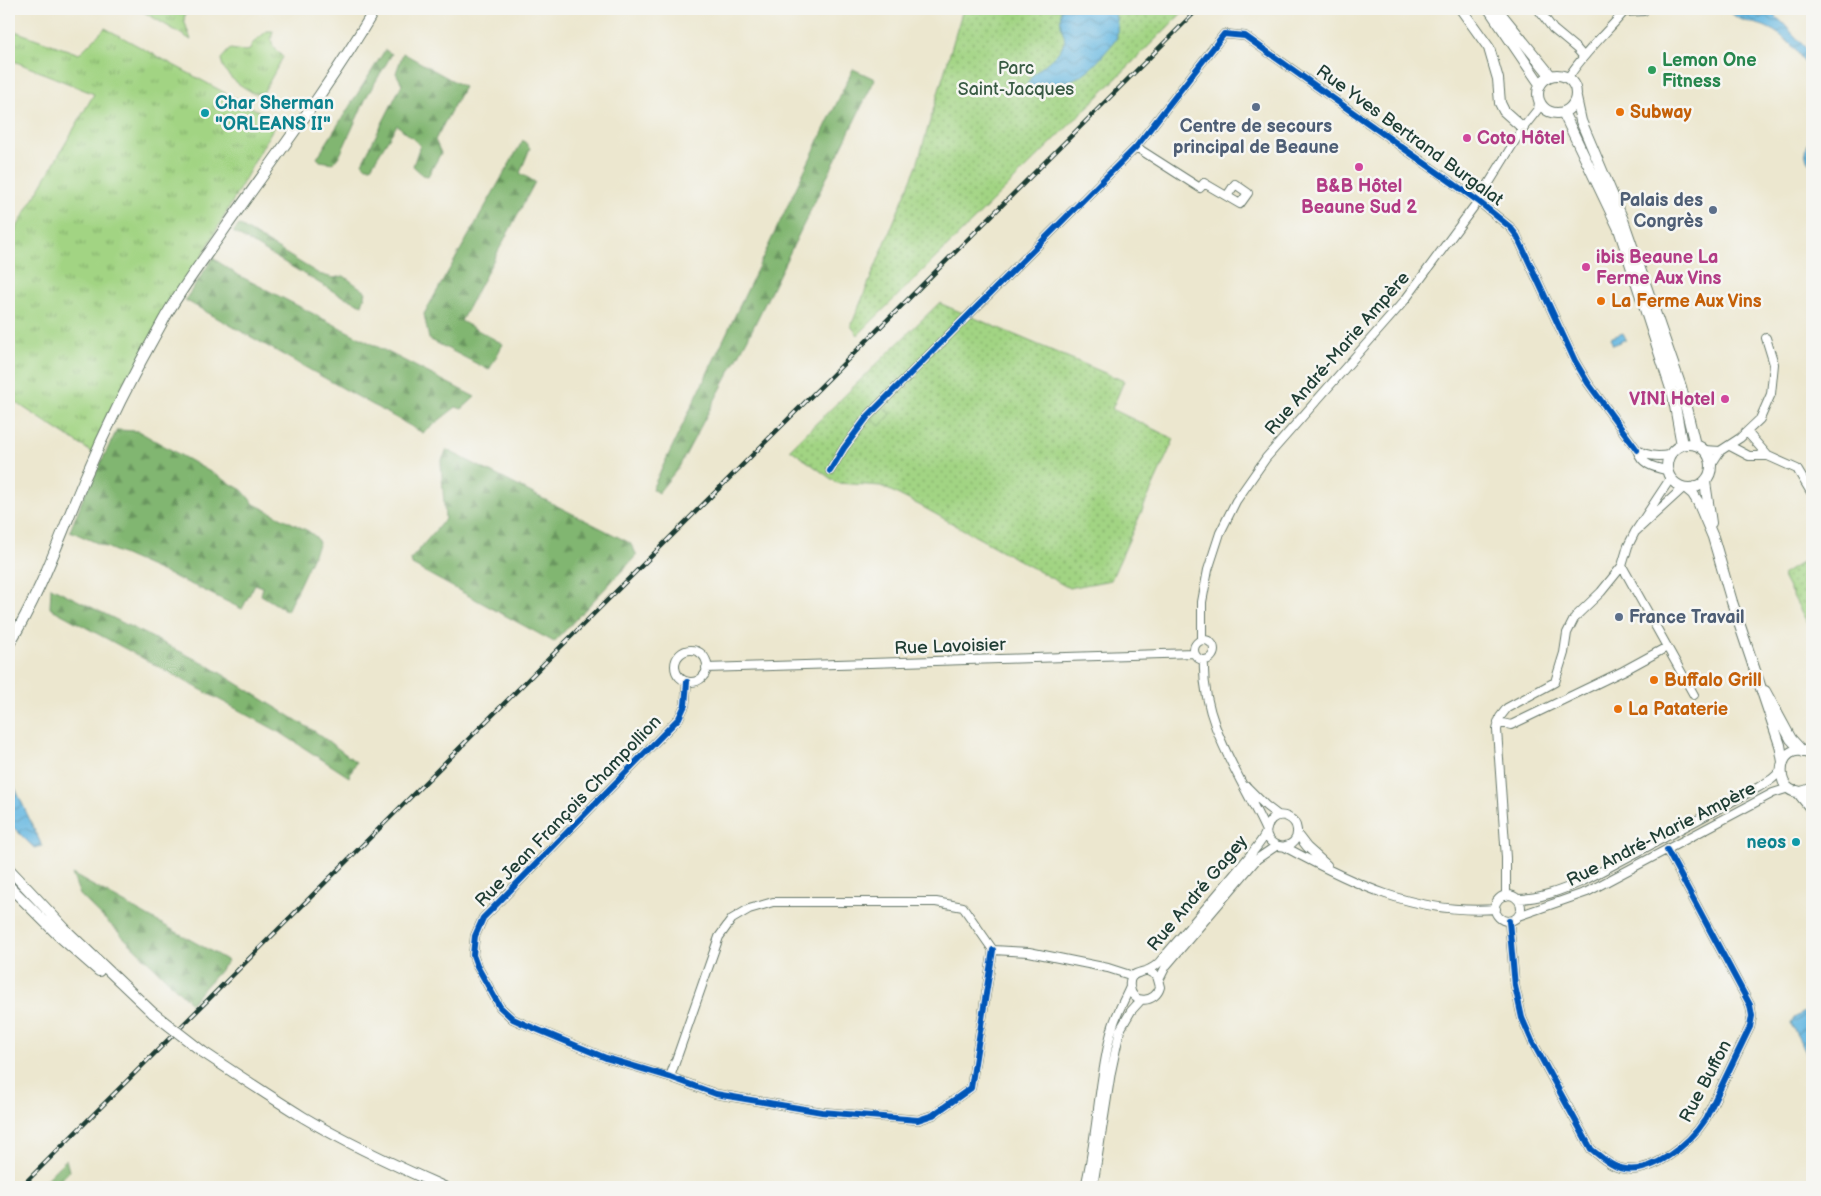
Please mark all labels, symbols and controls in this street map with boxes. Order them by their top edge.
place label: Lemon One Fitness [1662,50,1757,92]
park label: Parc Saint-Jacques [958,58,1074,100]
street label: Rue Yves Bertrand Burgalat [1312,60,1508,211]
marker: Lemon One Fitness [1646,64,1658,76]
place label: Char Sherman "ORLEANS II" [215,93,334,135]
marker: Centre de secours principal de Beaune [1250,101,1262,113]
place label: Subway [1630,102,1693,123]
marker: Subway [1614,106,1626,118]
marker: Char Sherman "ORLEANS II" [199,107,211,119]
place label: Centre de secours principal de Beaune [1173,116,1339,158]
place label: Coto Hôtel [1477,128,1565,149]
marker: Coto Hôtel [1461,132,1473,144]
marker: B&B Hôtel Beaune Sud 2 [1353,161,1365,173]
place label: B&B Hôtel Beaune Sud 2 [1301,176,1417,218]
place label: Palais des Congrès [1620,190,1703,232]
marker: Palais des Congrès [1707,204,1719,216]
place label: ibis Beaune La Ferme Aux Vins [1596,247,1722,289]
marker: ibis Beaune La Ferme Aux Vins [1580,261,1592,273]
street label: Rue André-Marie Ampère [1261,267,1414,439]
place label: La Ferme Aux Vins [1611,291,1762,312]
marker: La Ferme Aux Vins [1595,295,1607,307]
place label: VINI Hotel [1629,389,1715,410]
marker: VINI Hotel [1719,393,1731,405]
place label: France Travail [1629,607,1745,628]
marker: France Travail [1613,611,1625,623]
street label: Rue Lavoisier [894,634,1007,659]
place label: Buffalo Grill [1664,670,1762,691]
marker: Buffalo Grill [1648,674,1660,686]
place label: La Pataterie [1628,699,1728,720]
marker: La Pataterie [1612,703,1624,715]
street label: Rue Jean François Champollion [471,711,666,912]
street label: Rue André-Marie Ampère [1563,777,1760,891]
street label: Rue André Gagey [1143,831,1252,955]
place label: neos [1746,832,1786,853]
marker: neos [1790,836,1802,848]
street label: Rue Buffon [1675,1036,1736,1126]

